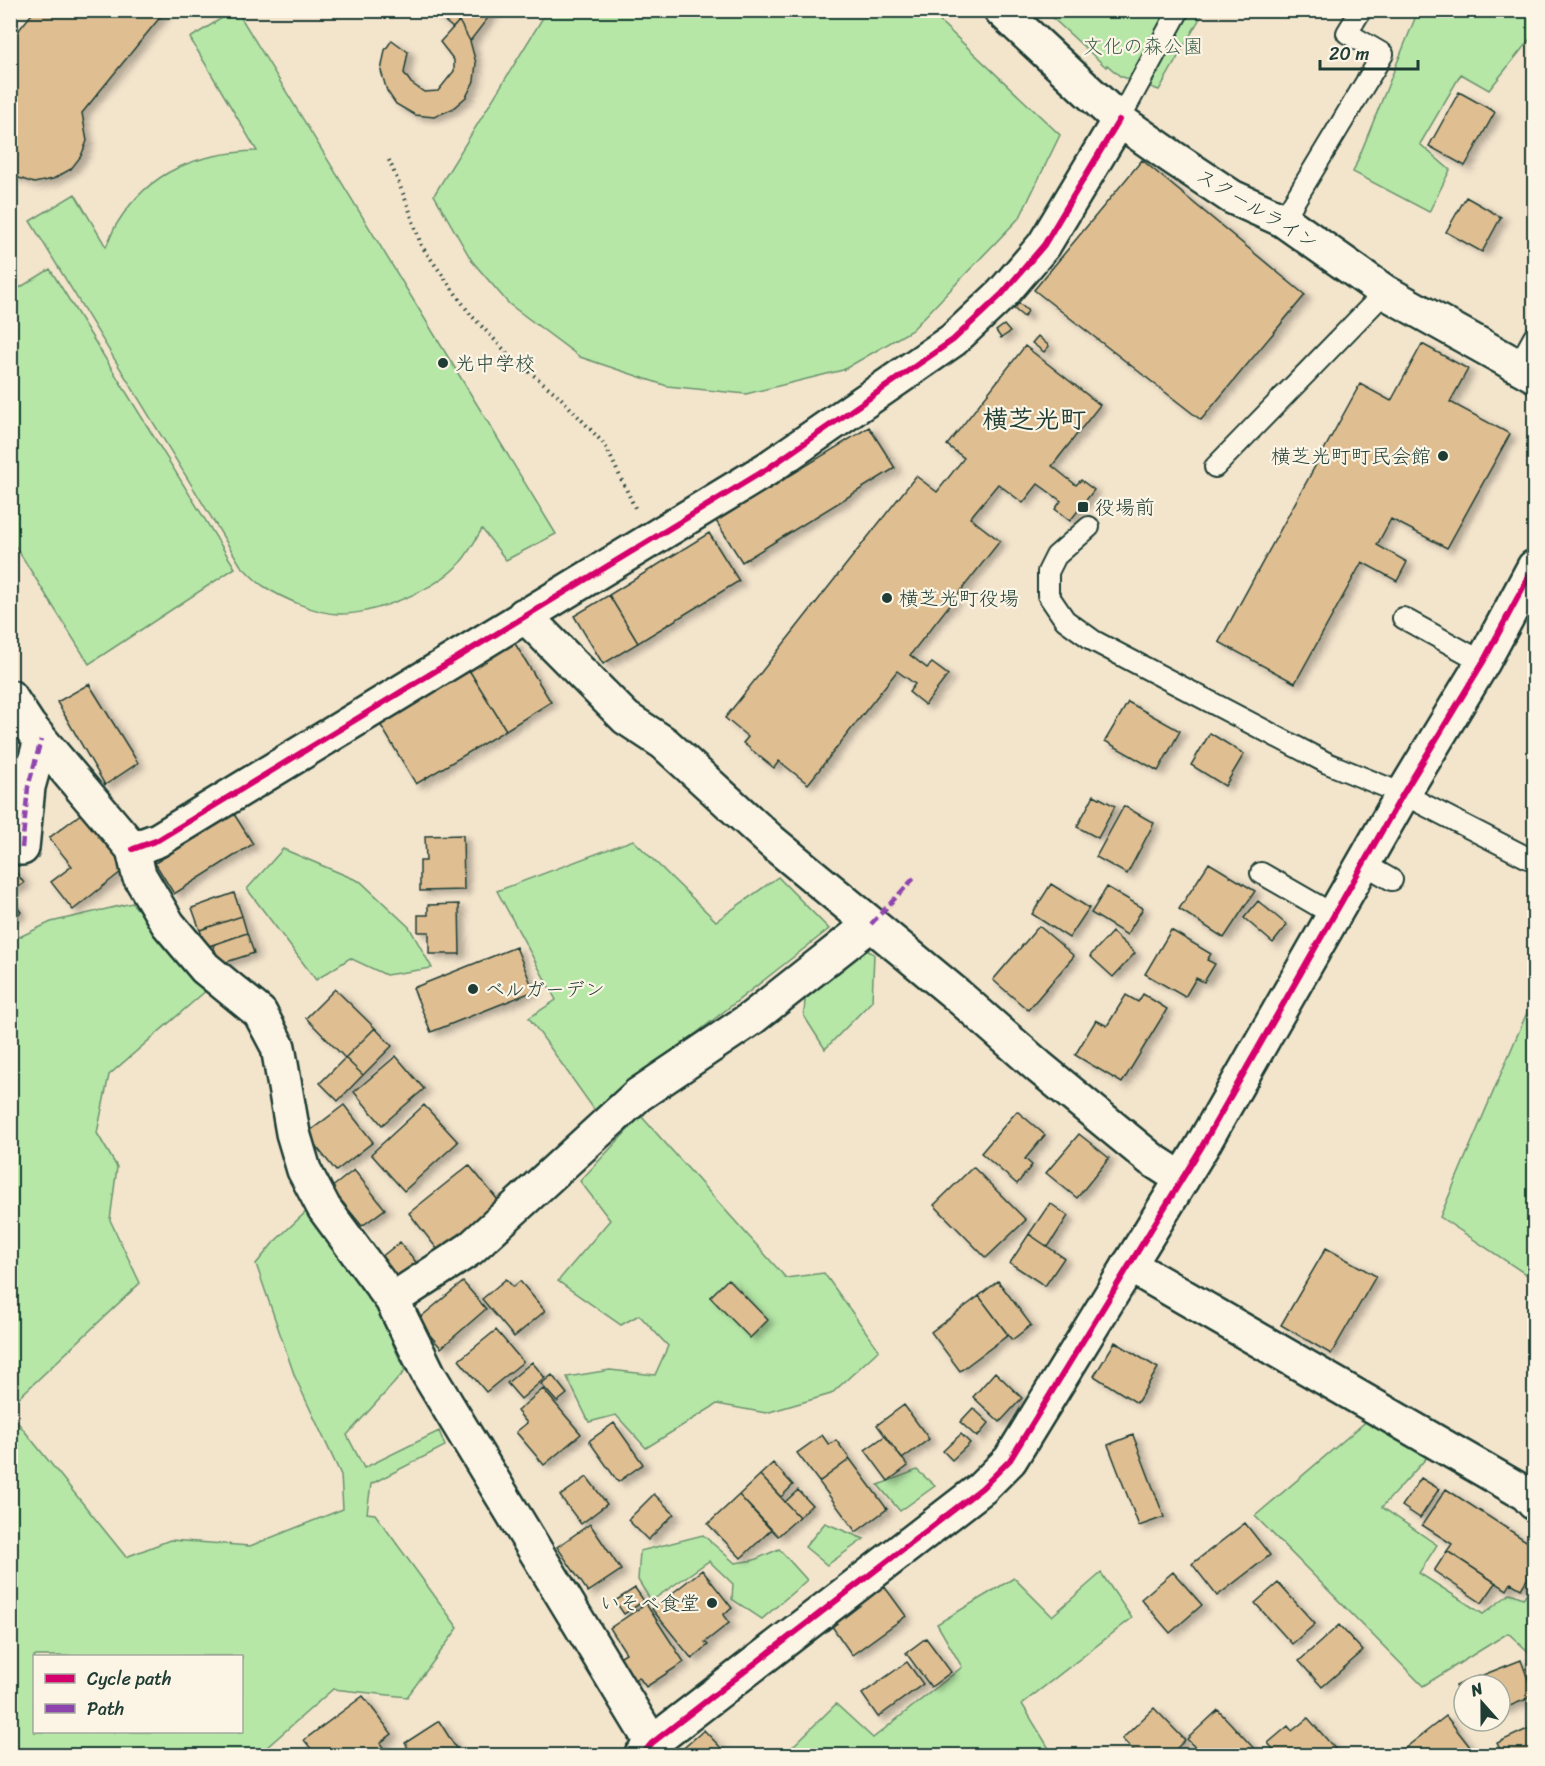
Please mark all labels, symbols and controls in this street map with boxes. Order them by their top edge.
park label: 文化の森公園 [1083,29,1203,64]
scale bar [1320,33,1418,71]
text: 20 m [1329,38,1369,70]
street label: スクールライン [1189,158,1325,260]
place label: 光中学校 [455,346,535,381]
marker: 光中学校 [436,356,450,370]
district label: 横芝光町 [982,396,1086,442]
place label: 横芝光町町民会館 [1271,439,1431,474]
marker: 横芝光町町民会館 [1436,449,1450,463]
place label: 役場前 [1095,490,1155,525]
marker: 役場前 [1076,500,1090,514]
place label: 横芝光町役場 [899,581,1019,616]
marker: 横芝光町役場 [880,591,894,605]
place label: ベルガーデン [485,972,605,1007]
marker: ベルガーデン [466,982,480,996]
place label: いそべ食堂 [600,1586,700,1621]
marker: いそべ食堂 [705,1596,719,1610]
legend [33,1655,243,1733]
text: Cycle path [87,1663,171,1695]
north arrow [1452,1673,1512,1733]
text: N [1465,1674,1488,1705]
text: Path [87,1693,124,1725]

